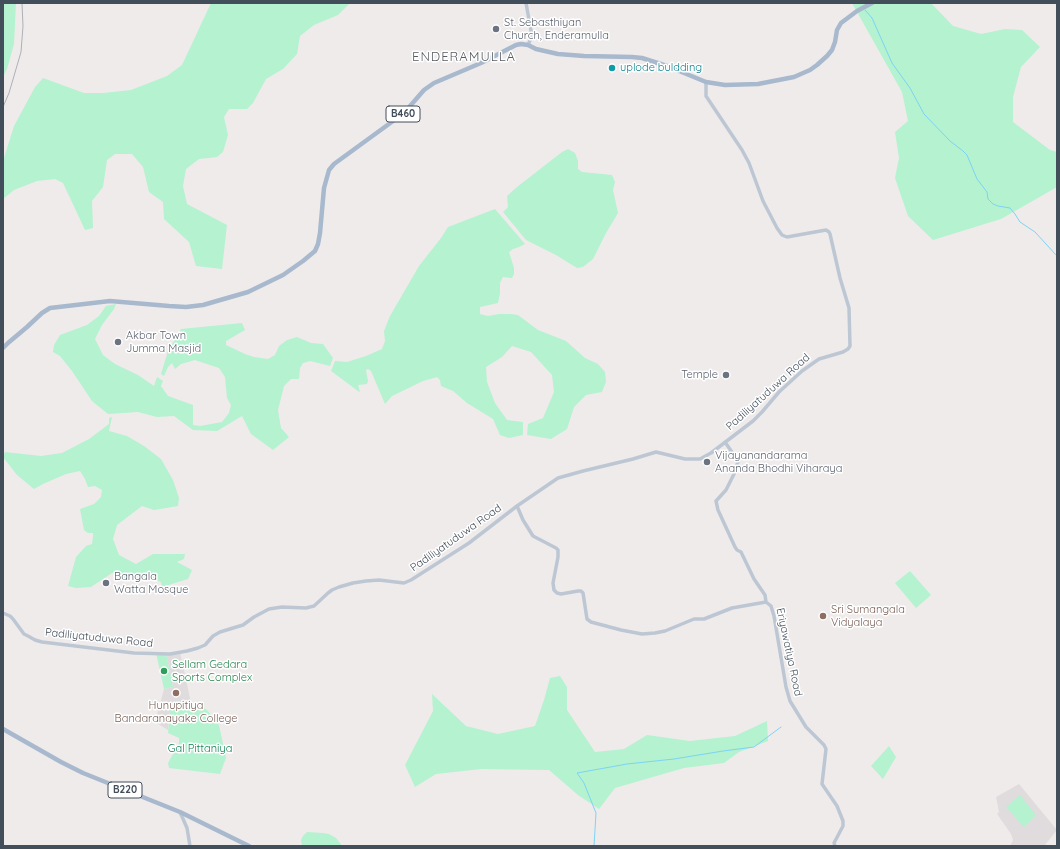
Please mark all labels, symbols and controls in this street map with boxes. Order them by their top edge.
place label: St. Sebasthiyan Church, Enderamulla [504,16,609,42]
marker: St. Sebasthiyan Church, Enderamulla [491,24,501,34]
district label: ENDERAMULLA [412,49,516,65]
place label: uplode buldding [620,61,702,75]
marker: uplode buldding [607,63,617,73]
road number: B460 [386,106,420,122]
place label: Akbar Town Jumma Masjid [126,329,201,355]
marker: Akbar Town Jumma Masjid [113,337,123,347]
street label: Padiliyatuduwa Road [723,351,813,433]
place label: Temple [681,368,718,382]
marker: Temple [721,370,731,380]
place label: Vijayanandarama Ananda Bhodhi Viharaya [715,449,842,475]
marker: Vijayanandarama Ananda Bhodhi Viharaya [702,457,712,467]
street label: Padiliyatuduwa Road [408,502,504,574]
place label: Bangala Watta Mosque [114,570,188,596]
marker: Bangala Watta Mosque [101,578,111,588]
place label: Sri Sumangala Vidyalaya [831,603,905,629]
street label: Eriyawatiya Road [773,607,805,697]
marker: Sri Sumangala Vidyalaya [818,611,828,621]
street label: Padiliyatuduwa Road [44,626,154,650]
place label: Sellam Gedara Sports Complex [172,658,252,684]
marker: Sellam Gedara Sports Complex [159,666,169,676]
marker: Hunupitiya Bandaranayake College [171,688,181,698]
place label: Hunupitiya Bandaranayake College [115,699,237,725]
park label: Gal Pittaniya [168,742,232,756]
road number: B220 [108,782,142,798]

